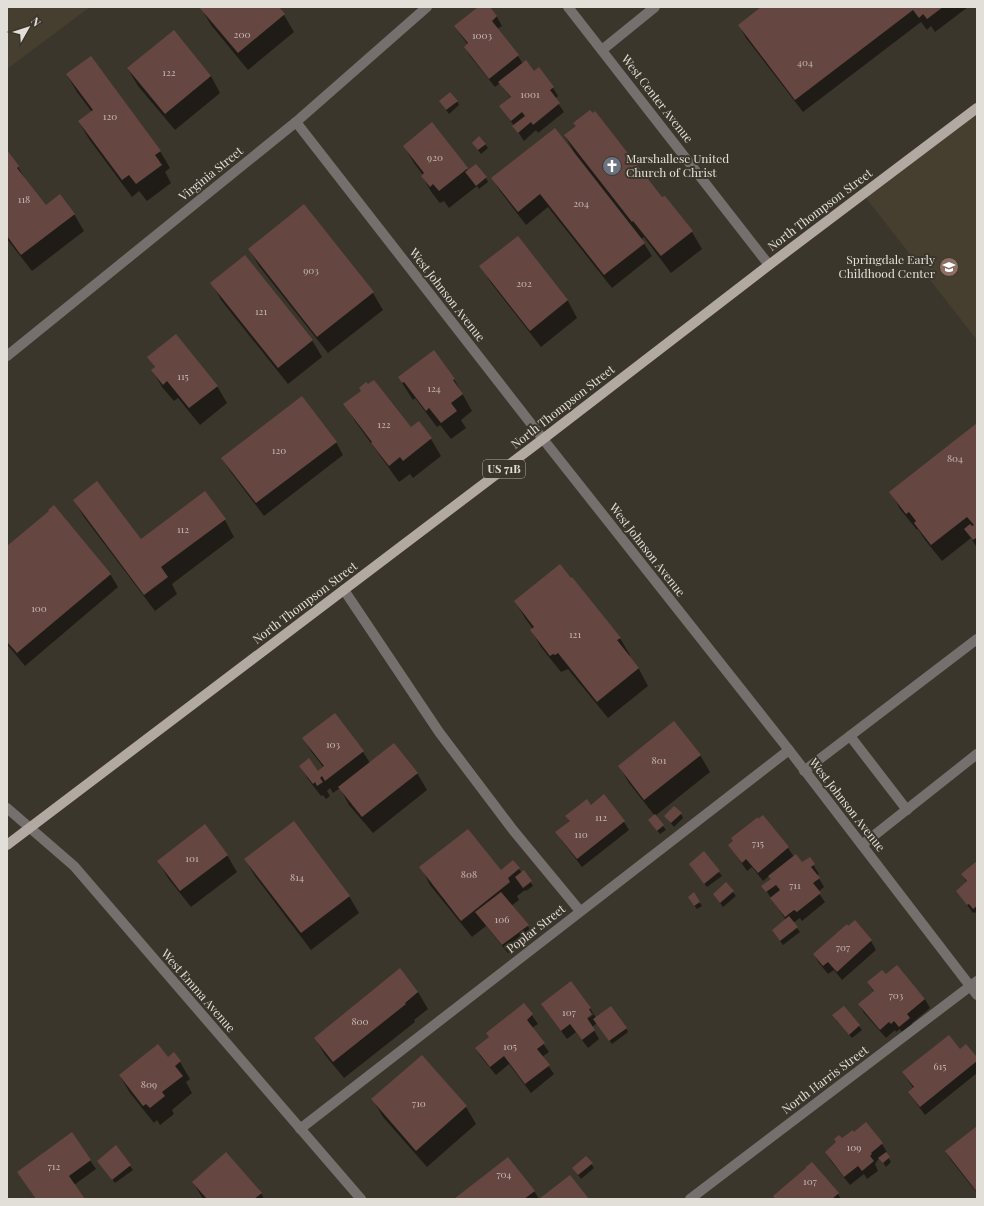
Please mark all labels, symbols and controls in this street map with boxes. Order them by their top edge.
north arrow [8,8,48,48]
text: N [28,14,45,29]
house number: 200 [234,27,250,41]
house number: 1003 [472,28,493,42]
street label: West Center Avenue [618,50,697,146]
house number: 404 [797,55,813,69]
house number: 122 [162,65,176,79]
house number: 1001 [520,87,540,101]
house number: 120 [103,109,117,123]
street label: Virginia Street [174,142,246,205]
house number: 920 [427,150,443,164]
place label: Marshallese United Church of Christ [626,150,729,180]
church icon: Marshallese United Church of Christ [601,155,623,177]
street label: North Thompson Street [764,164,876,254]
house number: 118 [18,192,30,206]
house number: 204 [573,196,589,210]
street label: West Johnson Avenue [406,244,489,344]
place label: Springdale Early Childhood Center [839,251,936,281]
school or university icon: Springdale Early Childhood Center [938,256,960,278]
house number: 903 [303,263,319,277]
house number: 202 [516,276,532,290]
house number: 121 [255,304,267,318]
street label: North Thompson Street [507,360,618,452]
house number: 115 [177,369,189,383]
house number: 124 [427,381,441,395]
house number: 122 [377,417,391,431]
house number: 120 [272,443,286,457]
house number: 804 [947,451,963,465]
road number: US 71B [483,460,525,478]
street label: West Johnson Avenue [606,499,689,599]
house number: 112 [177,522,189,536]
street label: North Thompson Street [249,557,361,647]
house number: 100 [31,601,47,615]
house number: 121 [569,627,581,641]
house number: 103 [326,737,341,751]
house number: 801 [652,753,667,767]
street label: West Johnson Avenue [806,754,889,854]
house number: 112 [595,810,607,824]
house number: 110 [574,827,588,841]
house number: 715 [752,836,764,850]
house number: 101 [185,851,199,865]
house number: 808 [461,867,477,881]
house number: 814 [290,870,304,884]
house number: 711 [789,878,801,892]
street label: Poplar Street [503,900,569,956]
house number: 106 [495,912,509,926]
house number: 707 [836,940,850,954]
street label: West Emma Avenue [158,945,239,1035]
house number: 703 [889,988,904,1002]
house number: 107 [562,1005,576,1019]
house number: 800 [351,1014,369,1028]
house number: 105 [503,1039,517,1053]
street label: North Harris Street [778,1041,871,1117]
house number: 615 [934,1059,946,1073]
house number: 809 [141,1077,157,1091]
house number: 710 [412,1096,426,1110]
house number: 109 [847,1140,861,1154]
house number: 712 [48,1159,60,1173]
house number: 704 [497,1167,512,1181]
house number: 107 [803,1174,817,1188]

